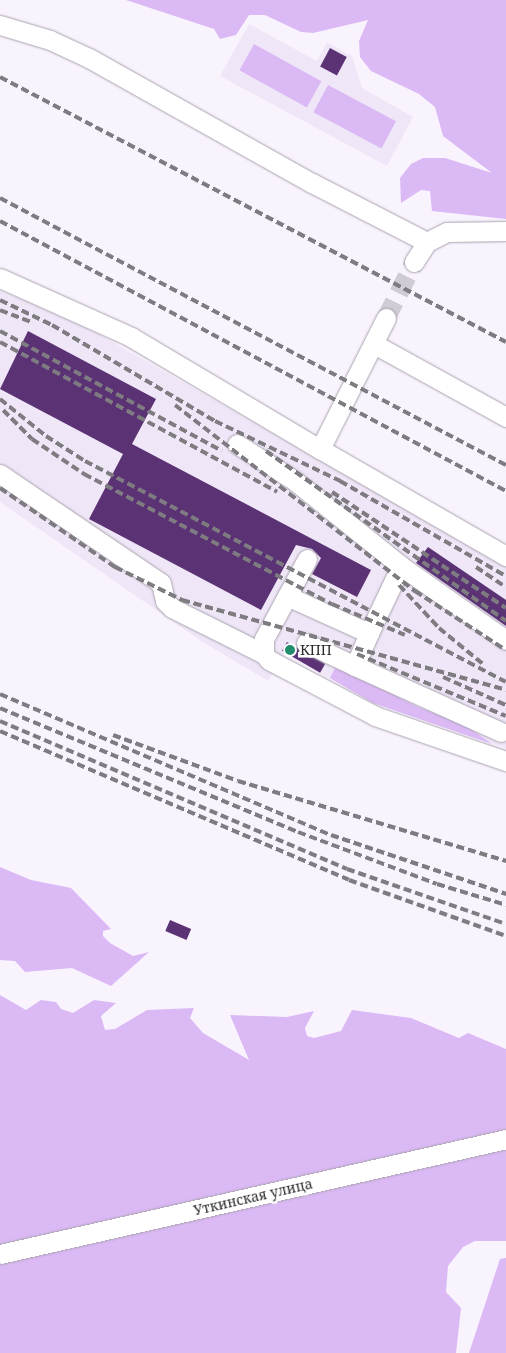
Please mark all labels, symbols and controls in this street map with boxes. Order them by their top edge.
place label: КПП [300,642,332,658]
marker: КПП [284,644,296,656]
street label: Уткинская улица [192,1175,314,1219]

